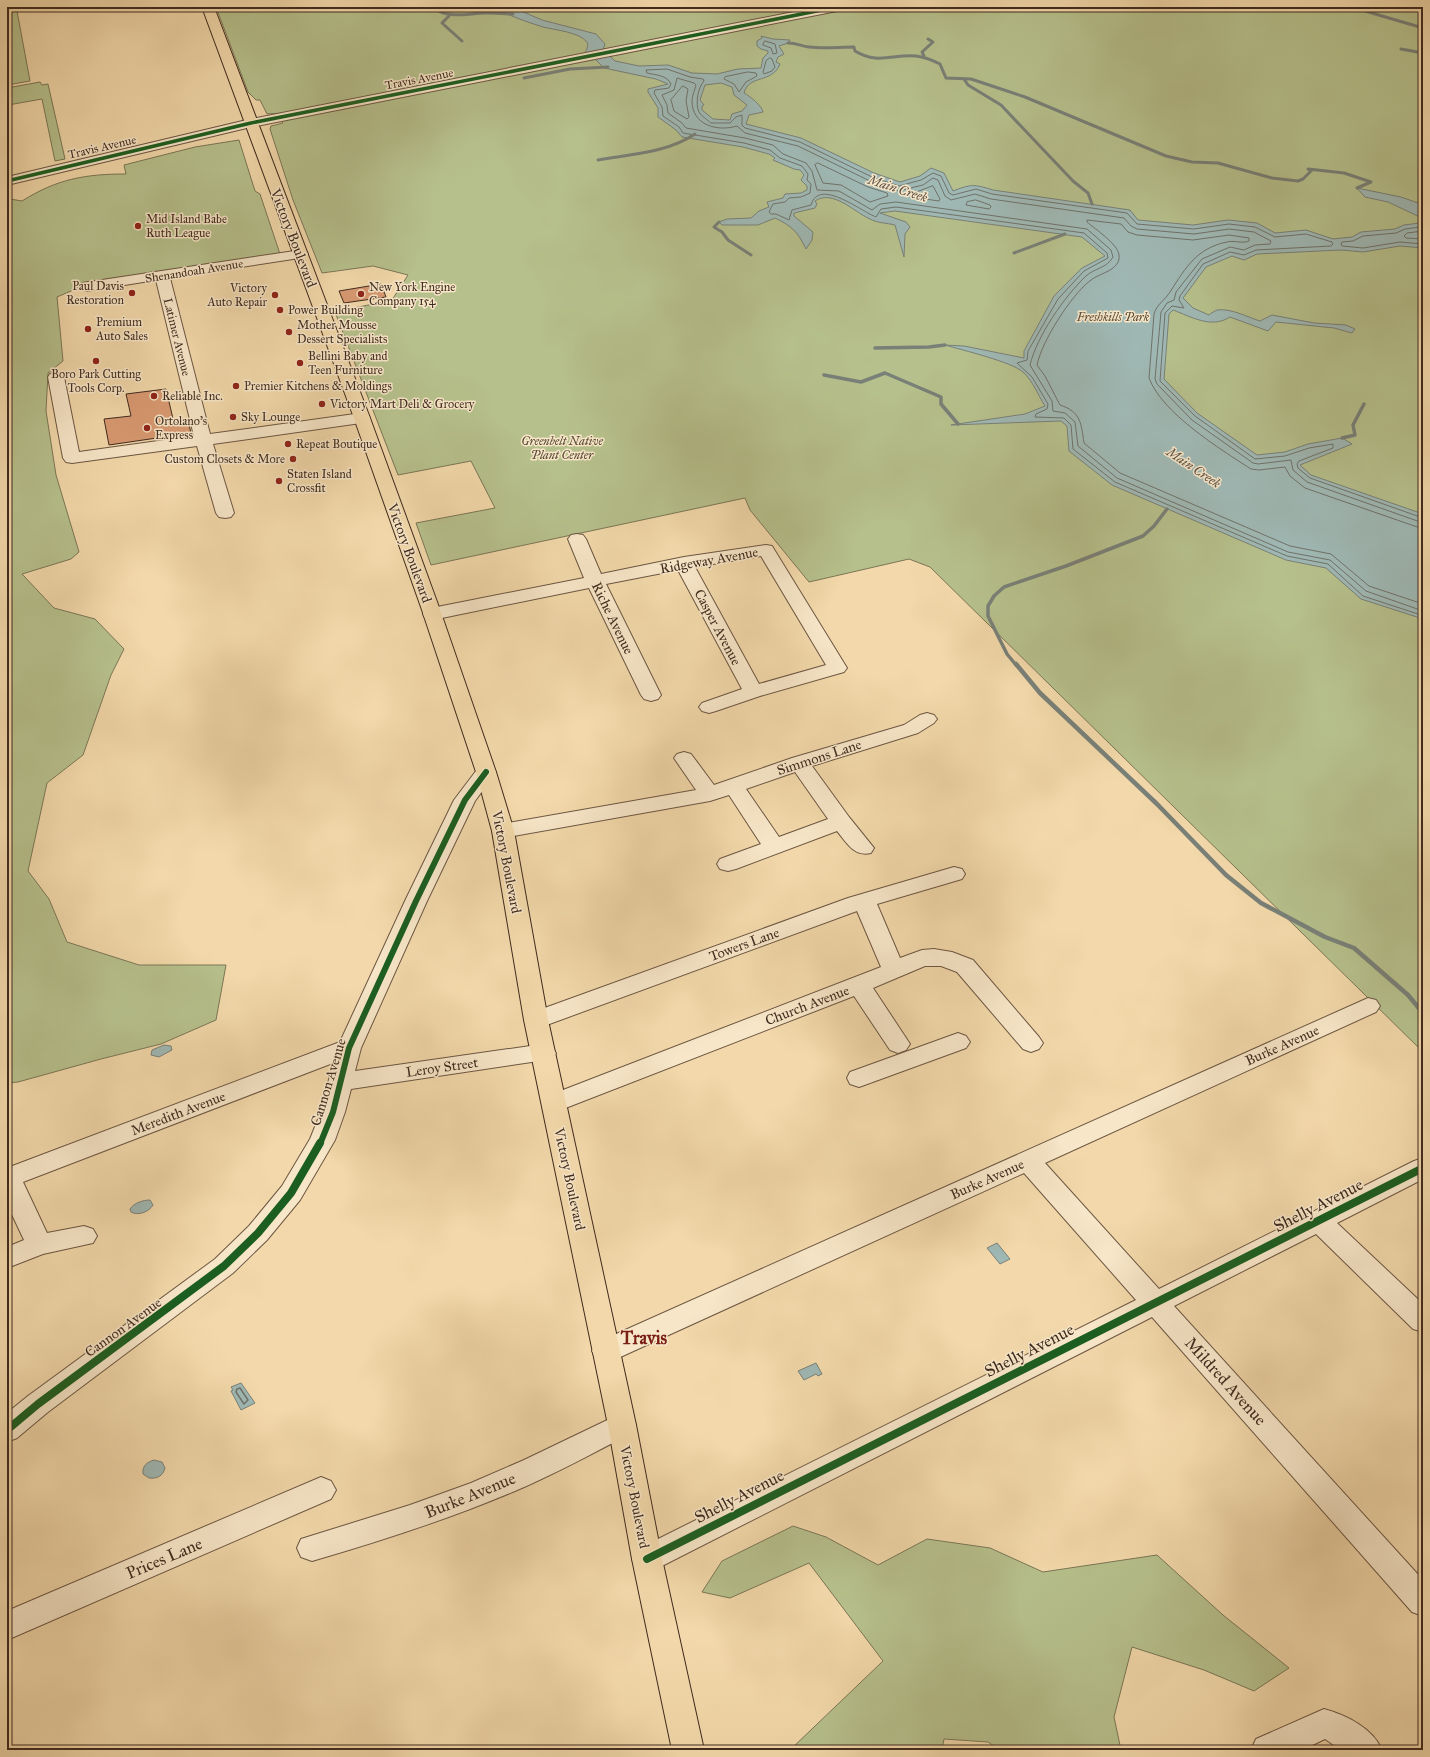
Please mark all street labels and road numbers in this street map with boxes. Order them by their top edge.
street label: Travis Avenue [384,65,454,93]
street label: Travis Avenue [67,132,137,162]
street label: Victory Boulevard [267,185,320,290]
street label: Shenandoah Avenue [144,256,244,286]
street label: Latimer Avenue [161,297,193,377]
street label: Victory Boulevard [383,500,435,605]
street label: Ridgeway Avenue [659,543,760,578]
street label: Riche Avenue [588,579,637,657]
street label: Casper Avenue [690,586,745,668]
street label: Simmons Lane [775,736,864,779]
street label: Victory Boulevard [488,808,525,915]
street label: Towers Lane [707,924,782,965]
street label: Church Avenue [763,982,852,1029]
street label: Burke Avenue [1243,1022,1322,1069]
street label: Cannon Avenue [307,1036,350,1128]
street label: Leroy Street [405,1054,479,1081]
street label: Meredith Avenue [129,1088,228,1139]
street label: Victory Boulevard [550,1125,589,1232]
street label: Burke Avenue [948,1156,1027,1203]
street label: Shelly Avenue [1270,1174,1367,1237]
street label: Cannon Avenue [82,1294,165,1361]
street label: Shelly Avenue [981,1319,1078,1382]
street label: Mildred Avenue [1180,1333,1271,1430]
street label: Victory Boulevard [616,1443,653,1550]
street label: Shelly Avenue [691,1465,788,1528]
street label: Burke Avenue [422,1468,519,1523]
street label: Prices Lane [123,1533,205,1584]

